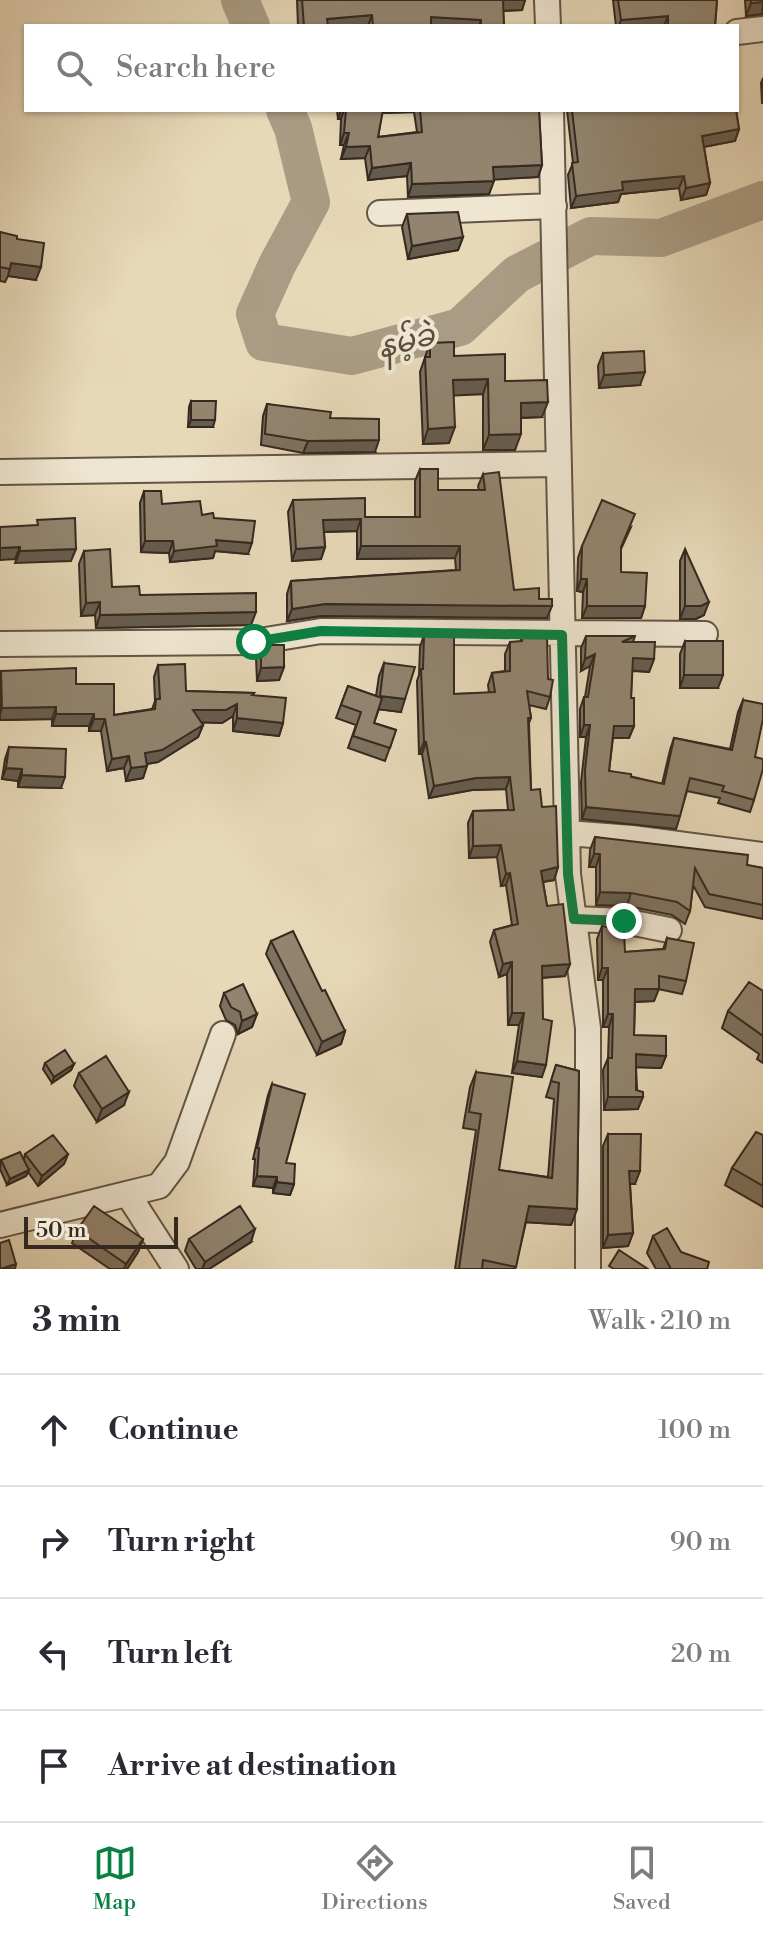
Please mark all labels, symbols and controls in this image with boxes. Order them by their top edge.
search box [24,24,739,112]
icon: search [52,46,96,90]
text: Search here [116,49,276,87]
water label: နမ့်ခဲ [373,313,442,373]
route start [236,624,272,660]
route end [606,903,642,939]
scale bar [24,1213,178,1249]
text: 50 m [36,1217,87,1244]
text: 3 min [32,1300,121,1342]
text: Walk · 210 m [589,1305,731,1337]
icon: ahead [32,1408,76,1452]
text: Continue [108,1411,239,1449]
text: 100 m [658,1414,731,1446]
icon: right [32,1520,76,1564]
text: Turn right [108,1523,255,1561]
text: 90 m [670,1526,731,1558]
icon: left [32,1632,76,1676]
text: Turn left [108,1635,232,1673]
text: 20 m [671,1638,731,1670]
icon: arrive [32,1744,76,1788]
text: Arrive at destination [108,1747,397,1785]
tab: Map [93,1841,137,1916]
tab: Directions [322,1841,428,1916]
tab: Saved [613,1841,670,1916]

